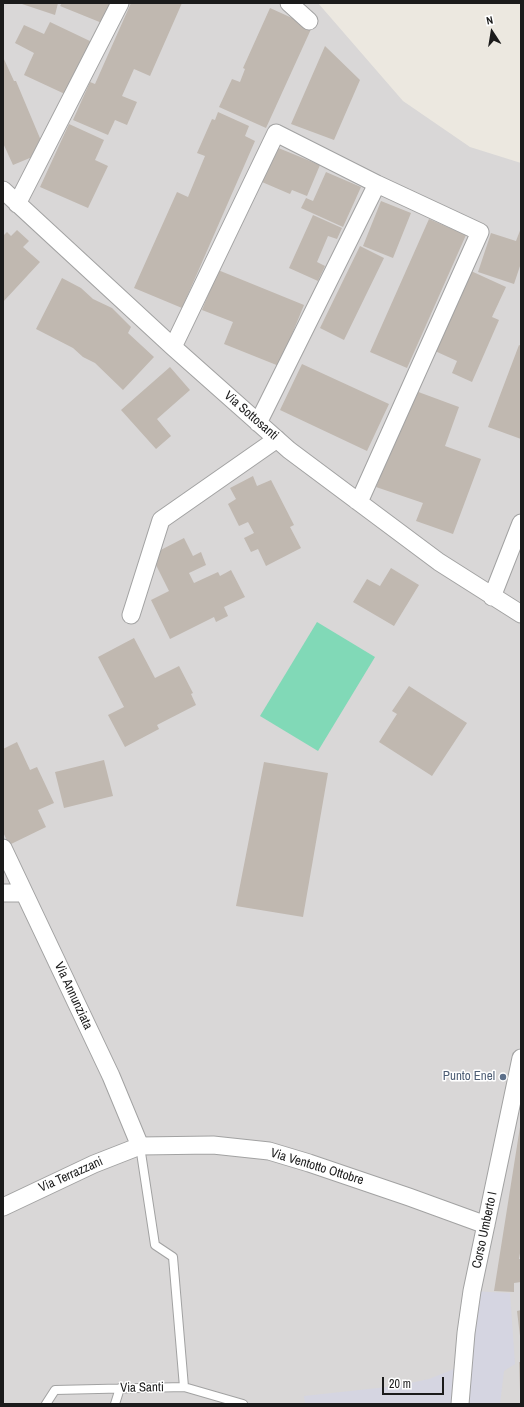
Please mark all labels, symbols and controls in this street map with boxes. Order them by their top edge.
north arrow [472,12,512,52]
text: N [485,13,494,28]
street label: Via Sottosanti [221,388,281,444]
street label: Via Annunziata [51,960,95,1032]
place label: Punto Enel [443,1069,495,1085]
marker: Punto Enel [498,1072,508,1082]
street label: Via Ventotto Ottobre [269,1145,365,1189]
street label: Via Terrazzani [37,1154,105,1196]
street label: Corso Umberto I [469,1190,501,1270]
scale bar [384,1369,446,1395]
text: 20 m [389,1376,411,1392]
street label: Via Santi [120,1380,164,1396]

